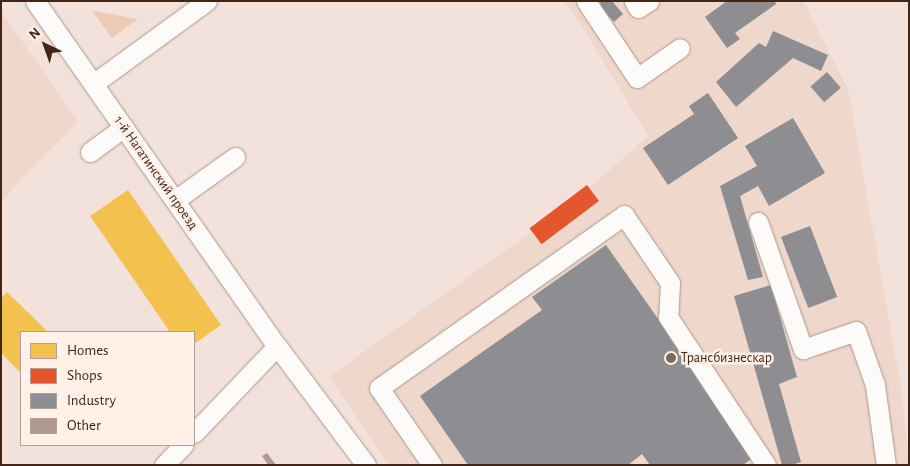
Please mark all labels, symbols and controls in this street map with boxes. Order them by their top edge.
north arrow [20,20,70,70]
text: N [27,25,43,42]
street label: 1-й Нагатинский проезд [110,113,202,233]
legend [20,331,195,446]
text: Homes [67,343,109,358]
place label: Трансбизнескар [681,350,772,366]
marker: Трансбизнескар [665,352,677,364]
text: Shops [67,368,102,383]
text: Industry [67,393,116,408]
text: Other [67,418,101,433]

